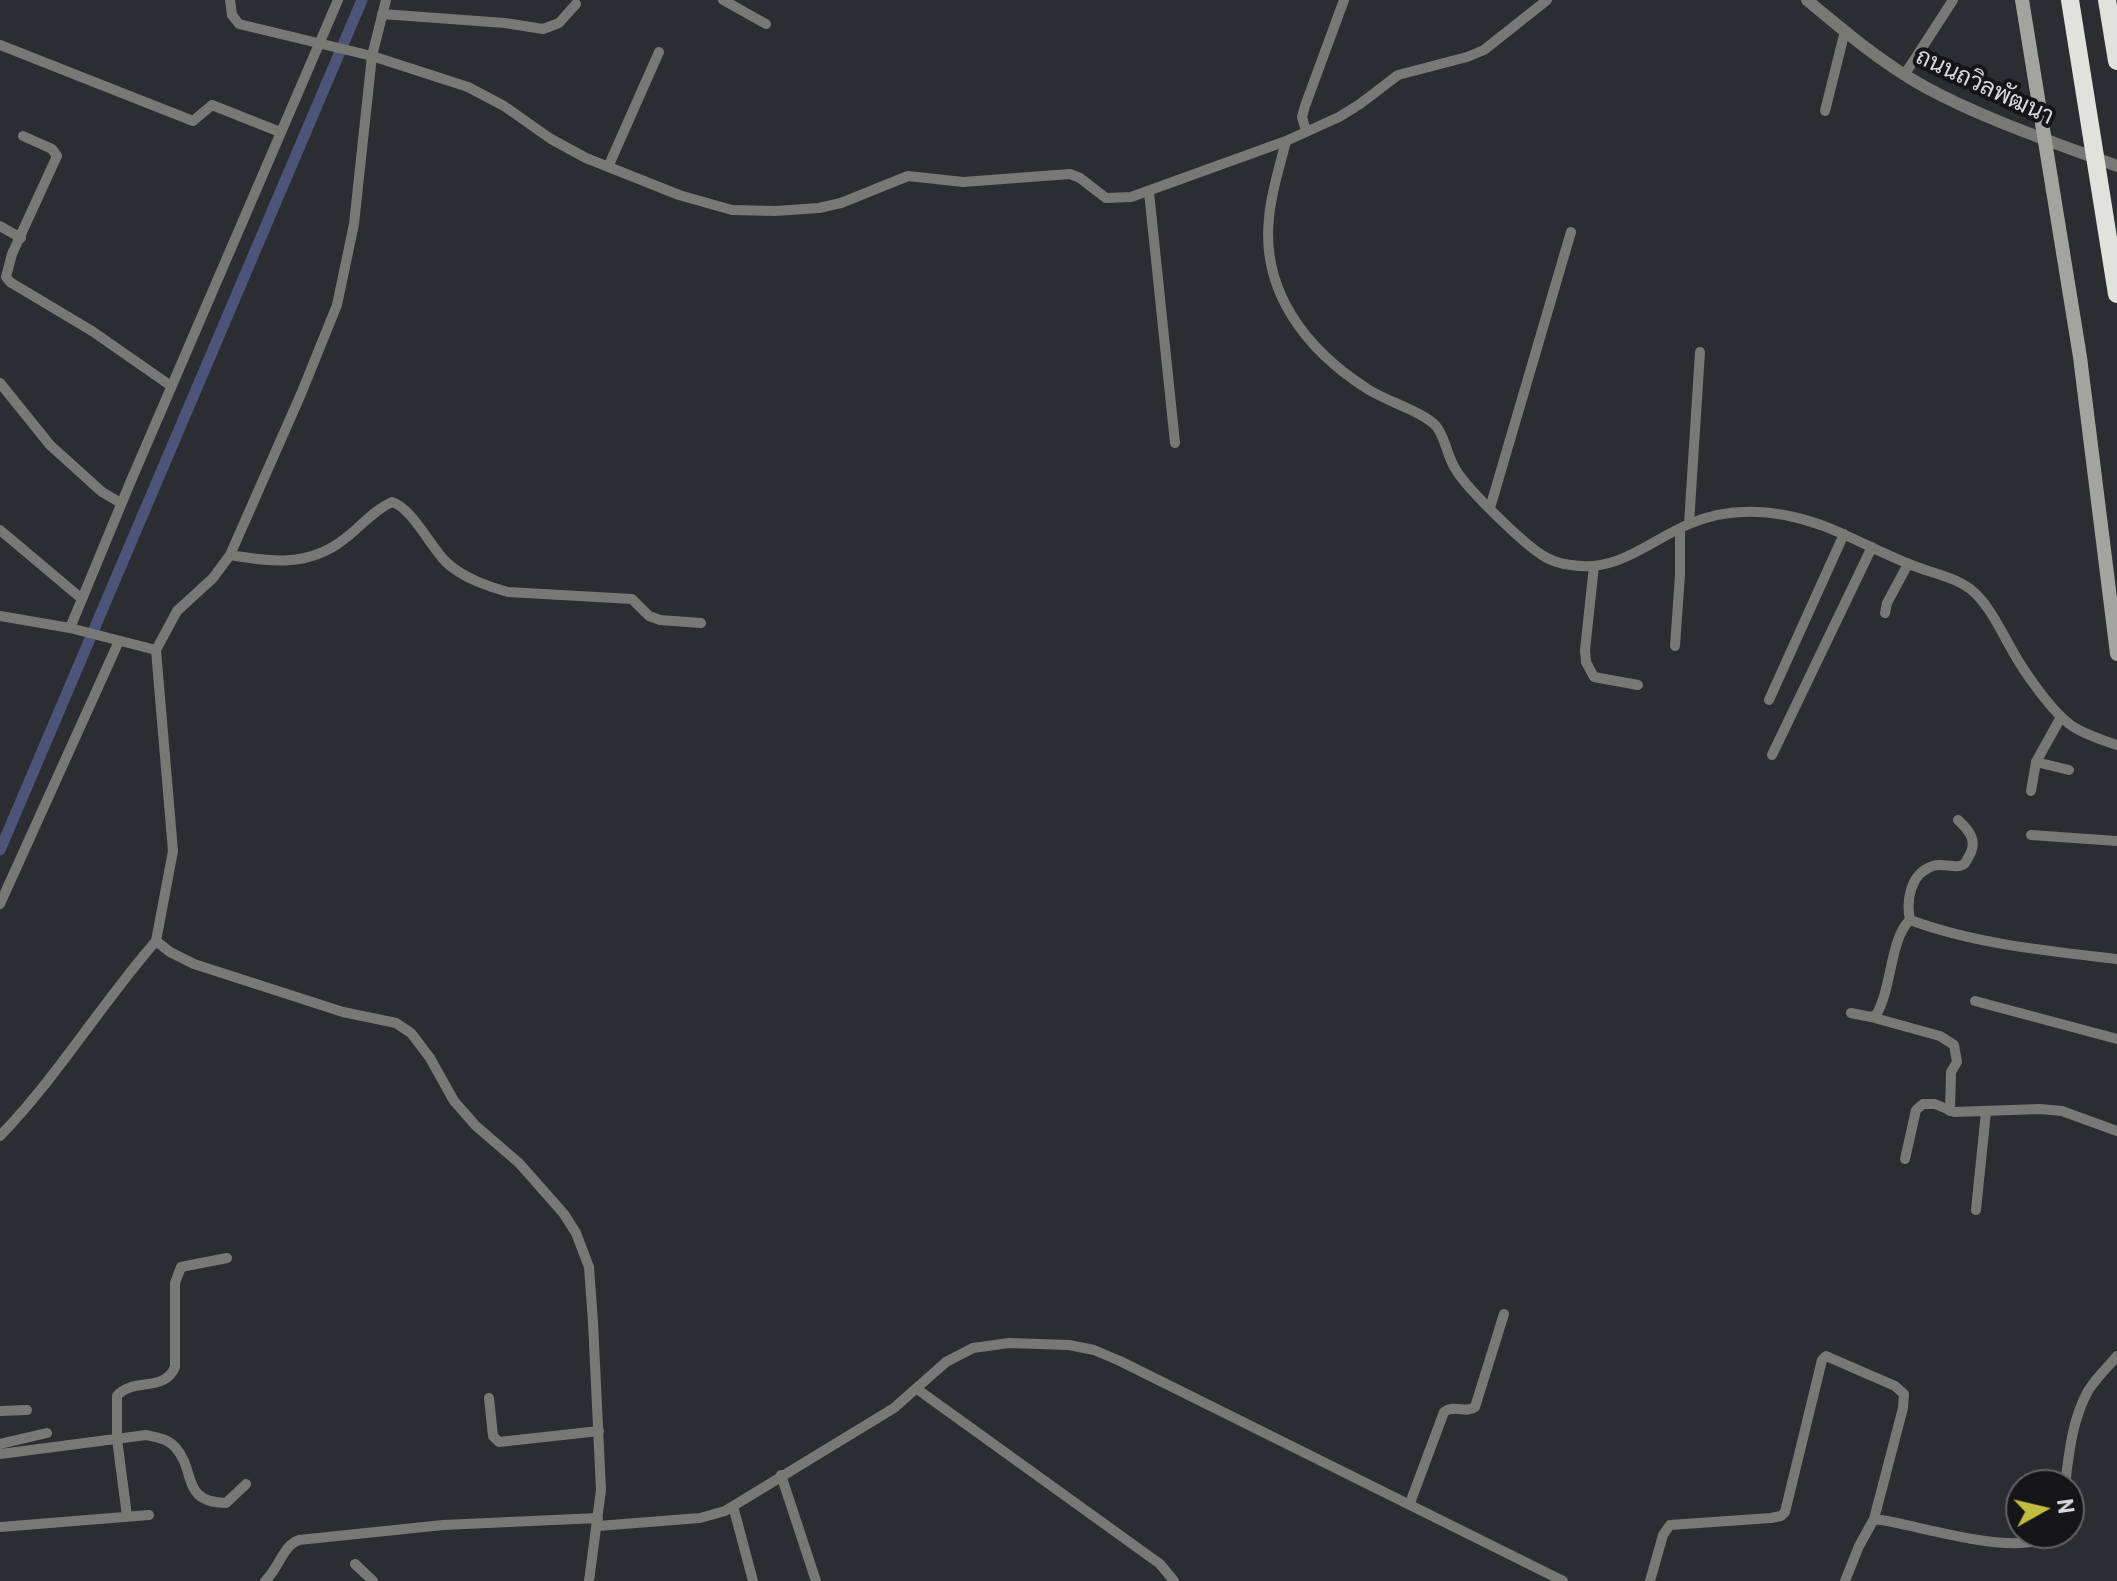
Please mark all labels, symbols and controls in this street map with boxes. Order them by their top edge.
street label: ถนนถวิลพัฒนา [1911,42,2059,130]
north arrow [2005,1469,2085,1549]
text: N [2053,1497,2081,1515]

